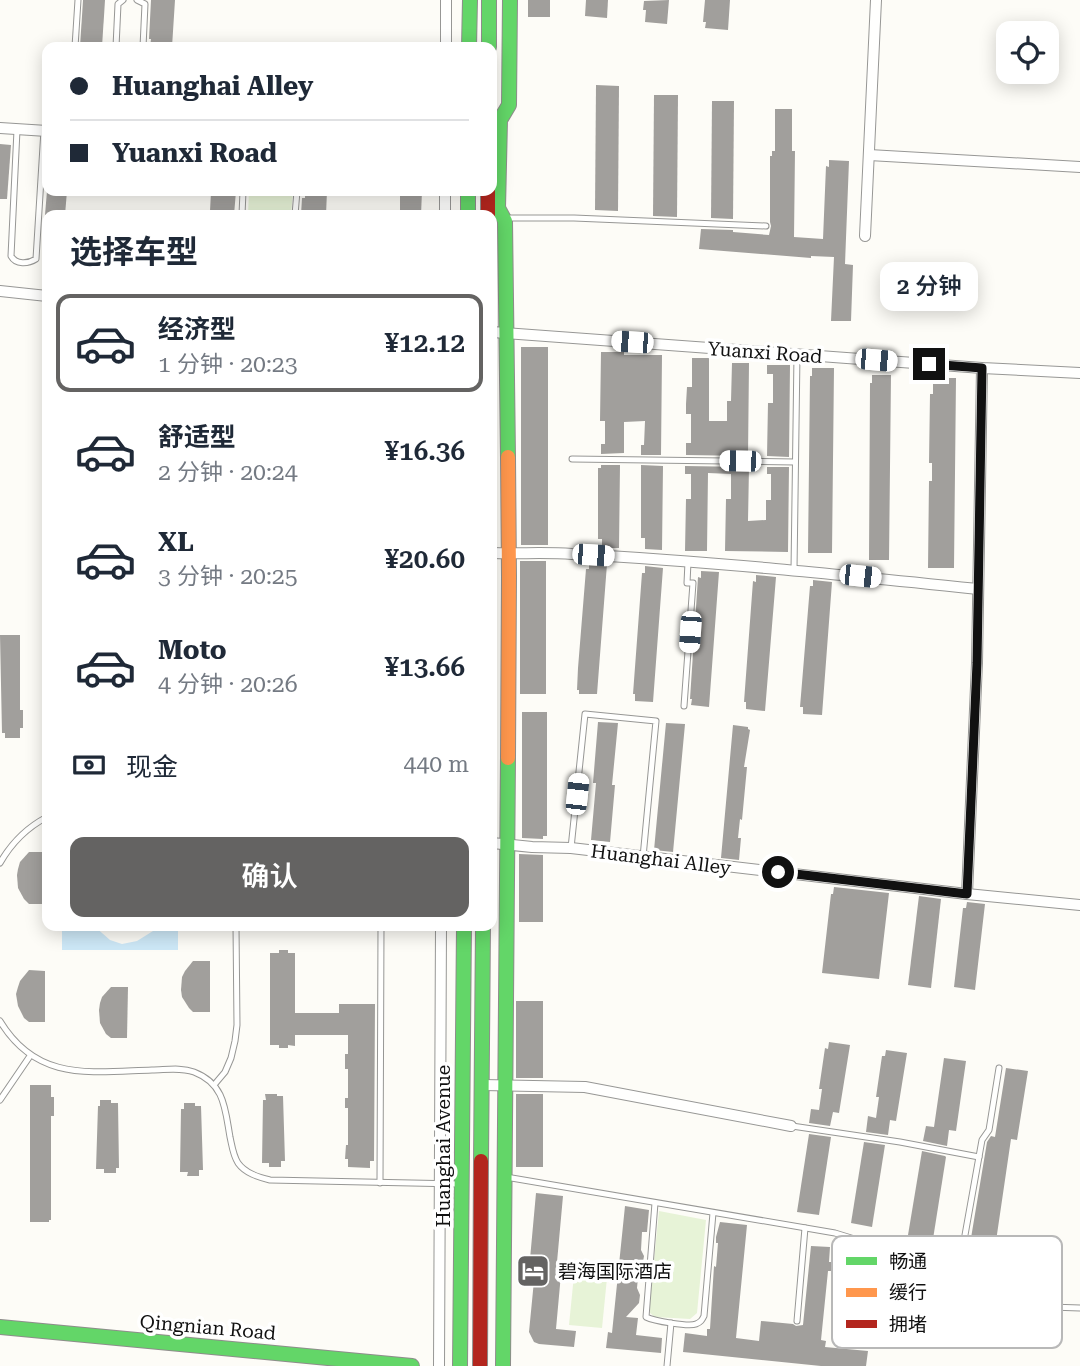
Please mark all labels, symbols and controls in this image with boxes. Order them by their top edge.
map controls [996,21,1059,84]
button: locate [996,21,1059,84]
text: Huanghai Alley [112,71,314,101]
text: Yuanxi Road [112,138,277,168]
text: 选择车型 [70,233,198,271]
callout: 2 分钟 [880,262,978,312]
text: 2 分钟 [897,273,961,300]
icon: car [74,312,137,375]
text: 经济型 [158,314,236,344]
text: ¥12.12 [385,328,465,358]
car [611,330,654,354]
street label: Yuanxi Road [707,337,823,368]
car [855,348,898,372]
route end [913,348,945,380]
text: 1 分钟 · 20:23 [158,351,298,378]
icon: car [74,420,137,483]
text: 舒适型 [158,422,236,452]
text: ¥16.36 [385,436,465,466]
car [719,450,762,472]
text: 2 分钟 · 20:24 [158,459,298,486]
text: XL [158,527,194,557]
icon: car [74,528,137,591]
car [572,543,615,567]
text: ¥20.60 [385,544,465,574]
text: 3 分钟 · 20:25 [158,563,298,590]
car [839,563,882,589]
car [679,610,702,654]
text: Moto [158,635,227,665]
icon: car [74,636,137,699]
text: ¥13.66 [385,652,465,682]
text: 4 分钟 · 20:26 [158,671,298,698]
icon: cash [70,746,108,784]
text: 440 m [404,751,469,778]
text: 现金 [126,752,178,782]
car [565,772,590,816]
button: 确认 [70,837,469,917]
street label: Huanghai Alley [589,839,733,880]
route start [762,856,794,888]
street label: Huanghai Avenue [432,1065,455,1227]
legend [832,1236,1062,1348]
text: 畅通 [889,1250,927,1273]
hotel icon: 碧海国际酒店 [514,1252,552,1290]
place label: 碧海国际酒店 [558,1260,672,1283]
text: 缓行 [889,1281,927,1304]
street label: Qingnian Road [139,1310,277,1345]
text: 拥堵 [889,1313,927,1336]

